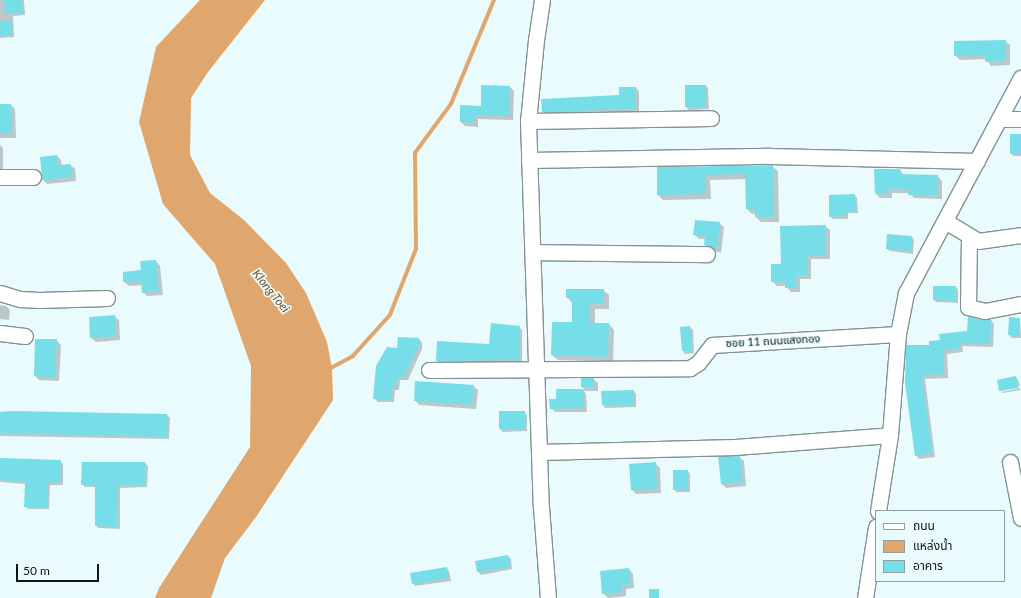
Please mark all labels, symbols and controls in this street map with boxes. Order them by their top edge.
water label: Klong Toei [249,267,293,315]
street label: ซอย 11 ถนนแสงทอง [725,332,821,350]
legend [875,510,1005,582]
text: ถนน [913,518,935,533]
text: แหล่งน้ำ [913,538,952,553]
scale bar [18,556,101,582]
text: อาคาร [913,558,943,573]
text: 50 m [23,563,50,578]

